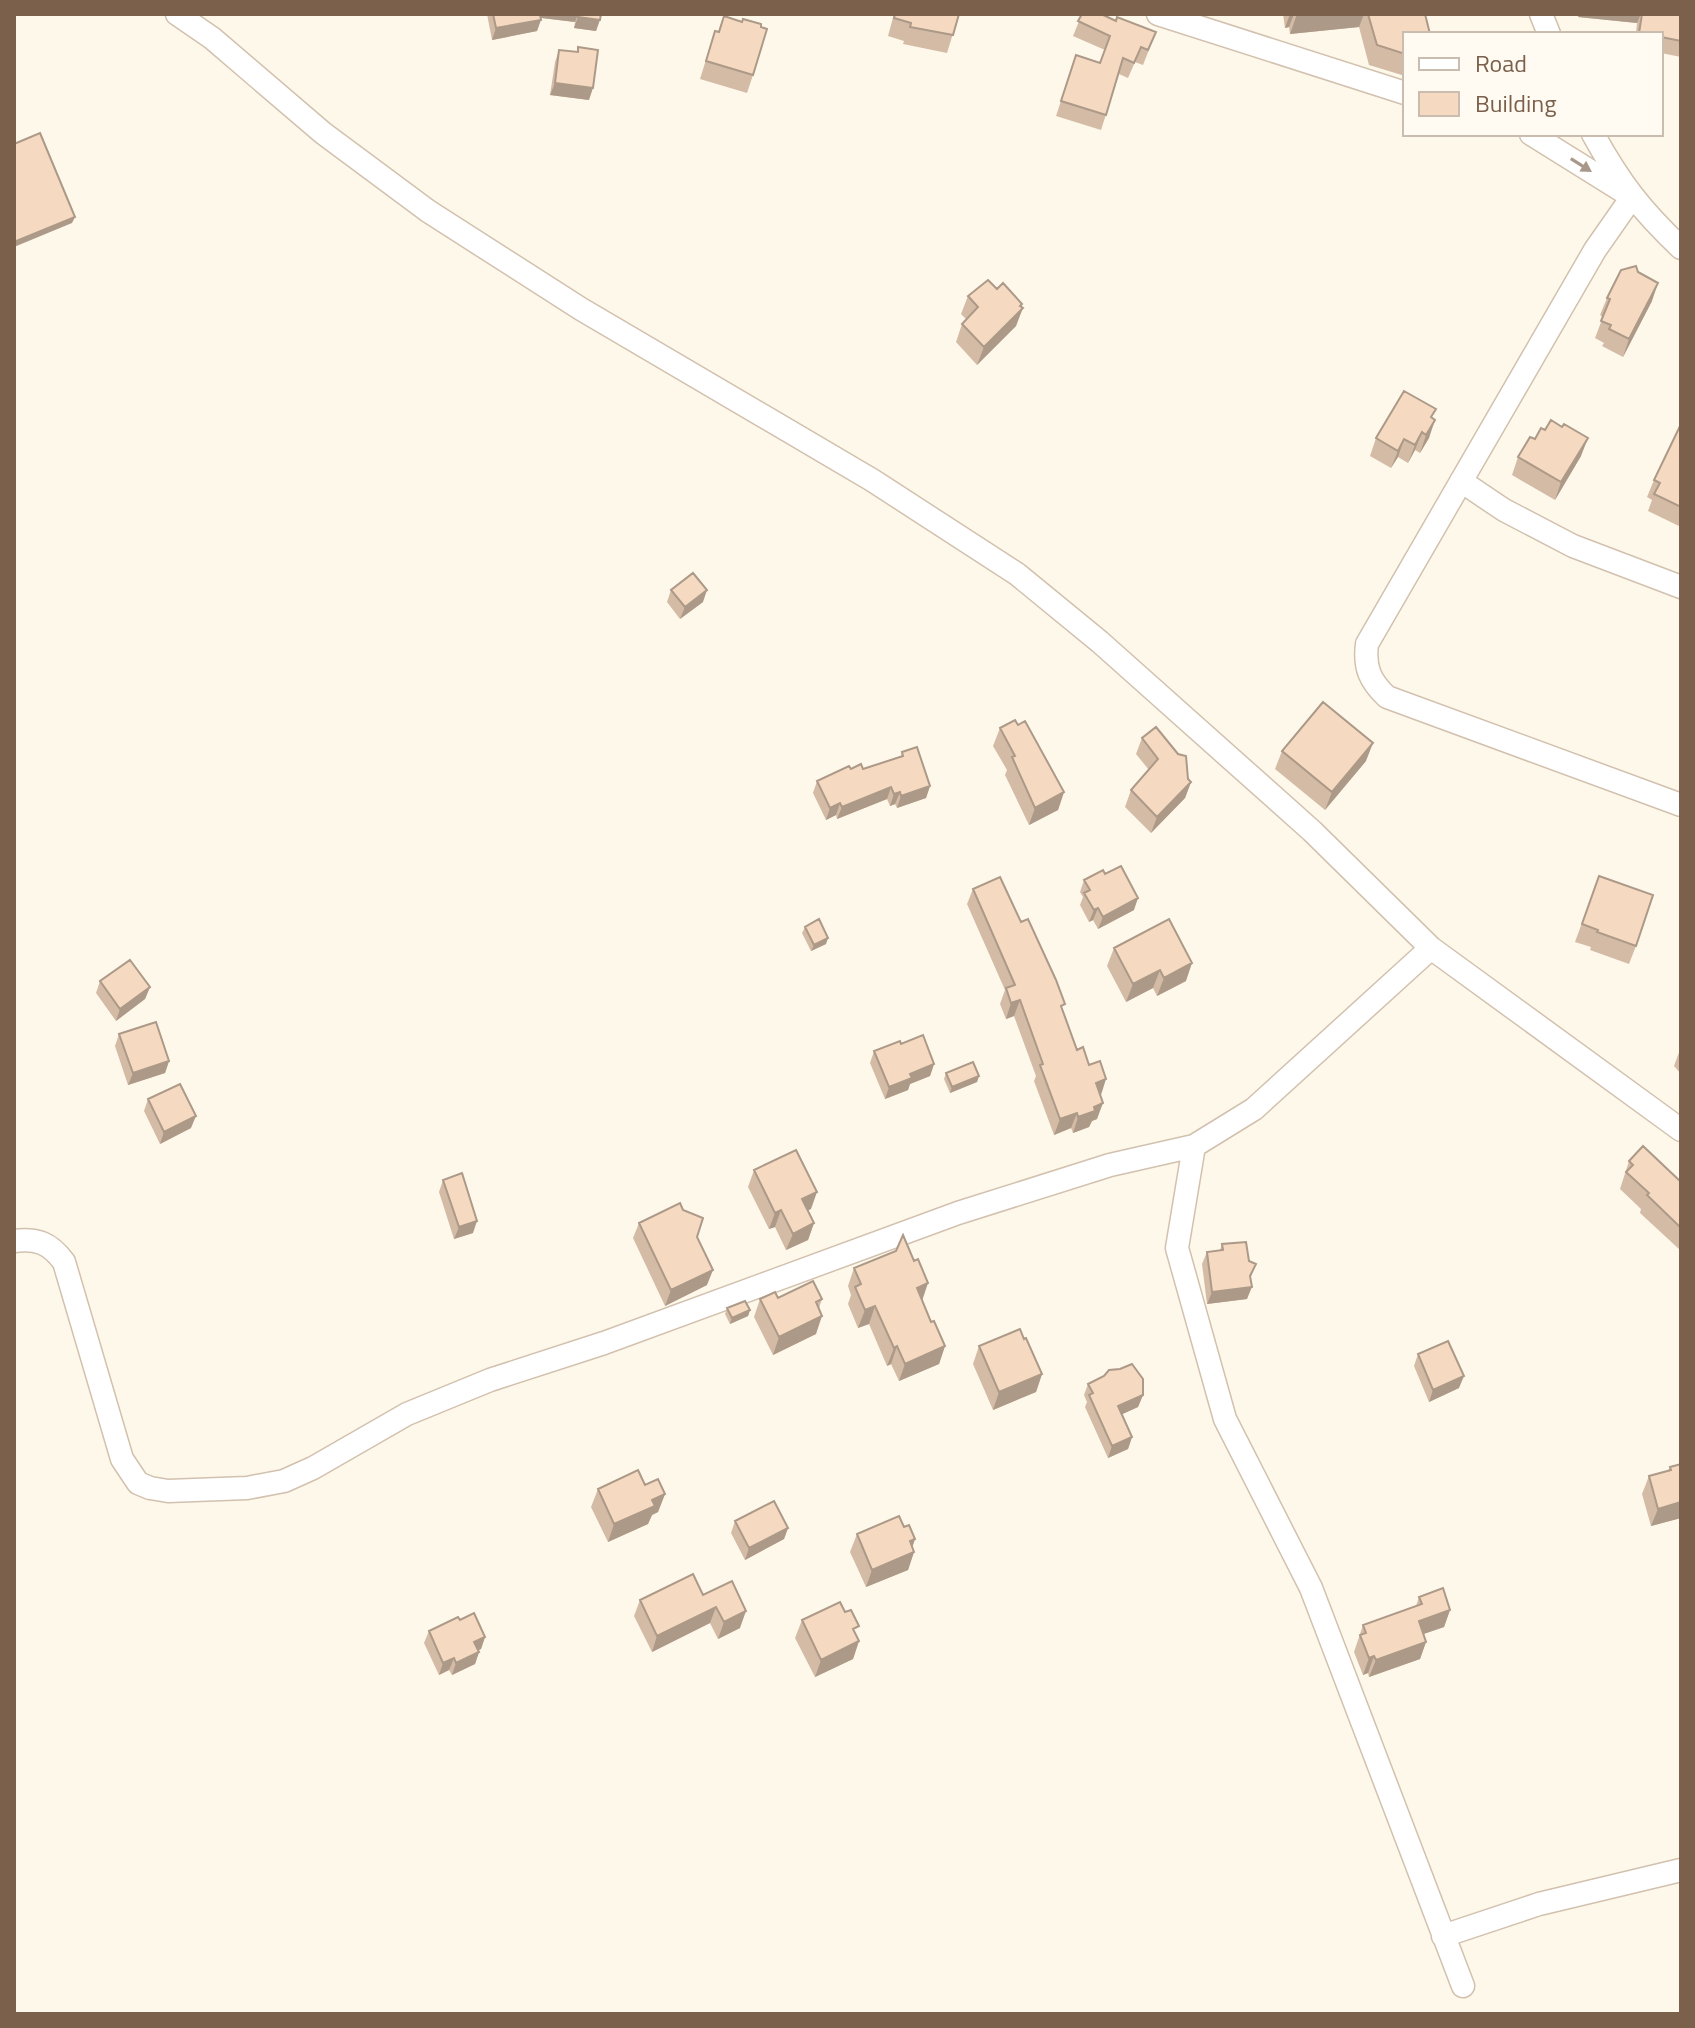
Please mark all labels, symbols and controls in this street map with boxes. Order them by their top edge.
legend [1403,32,1663,136]
text: Road [1475,45,1527,81]
text: Building [1475,85,1557,121]
one-way arrow [1570,158,1592,172]

